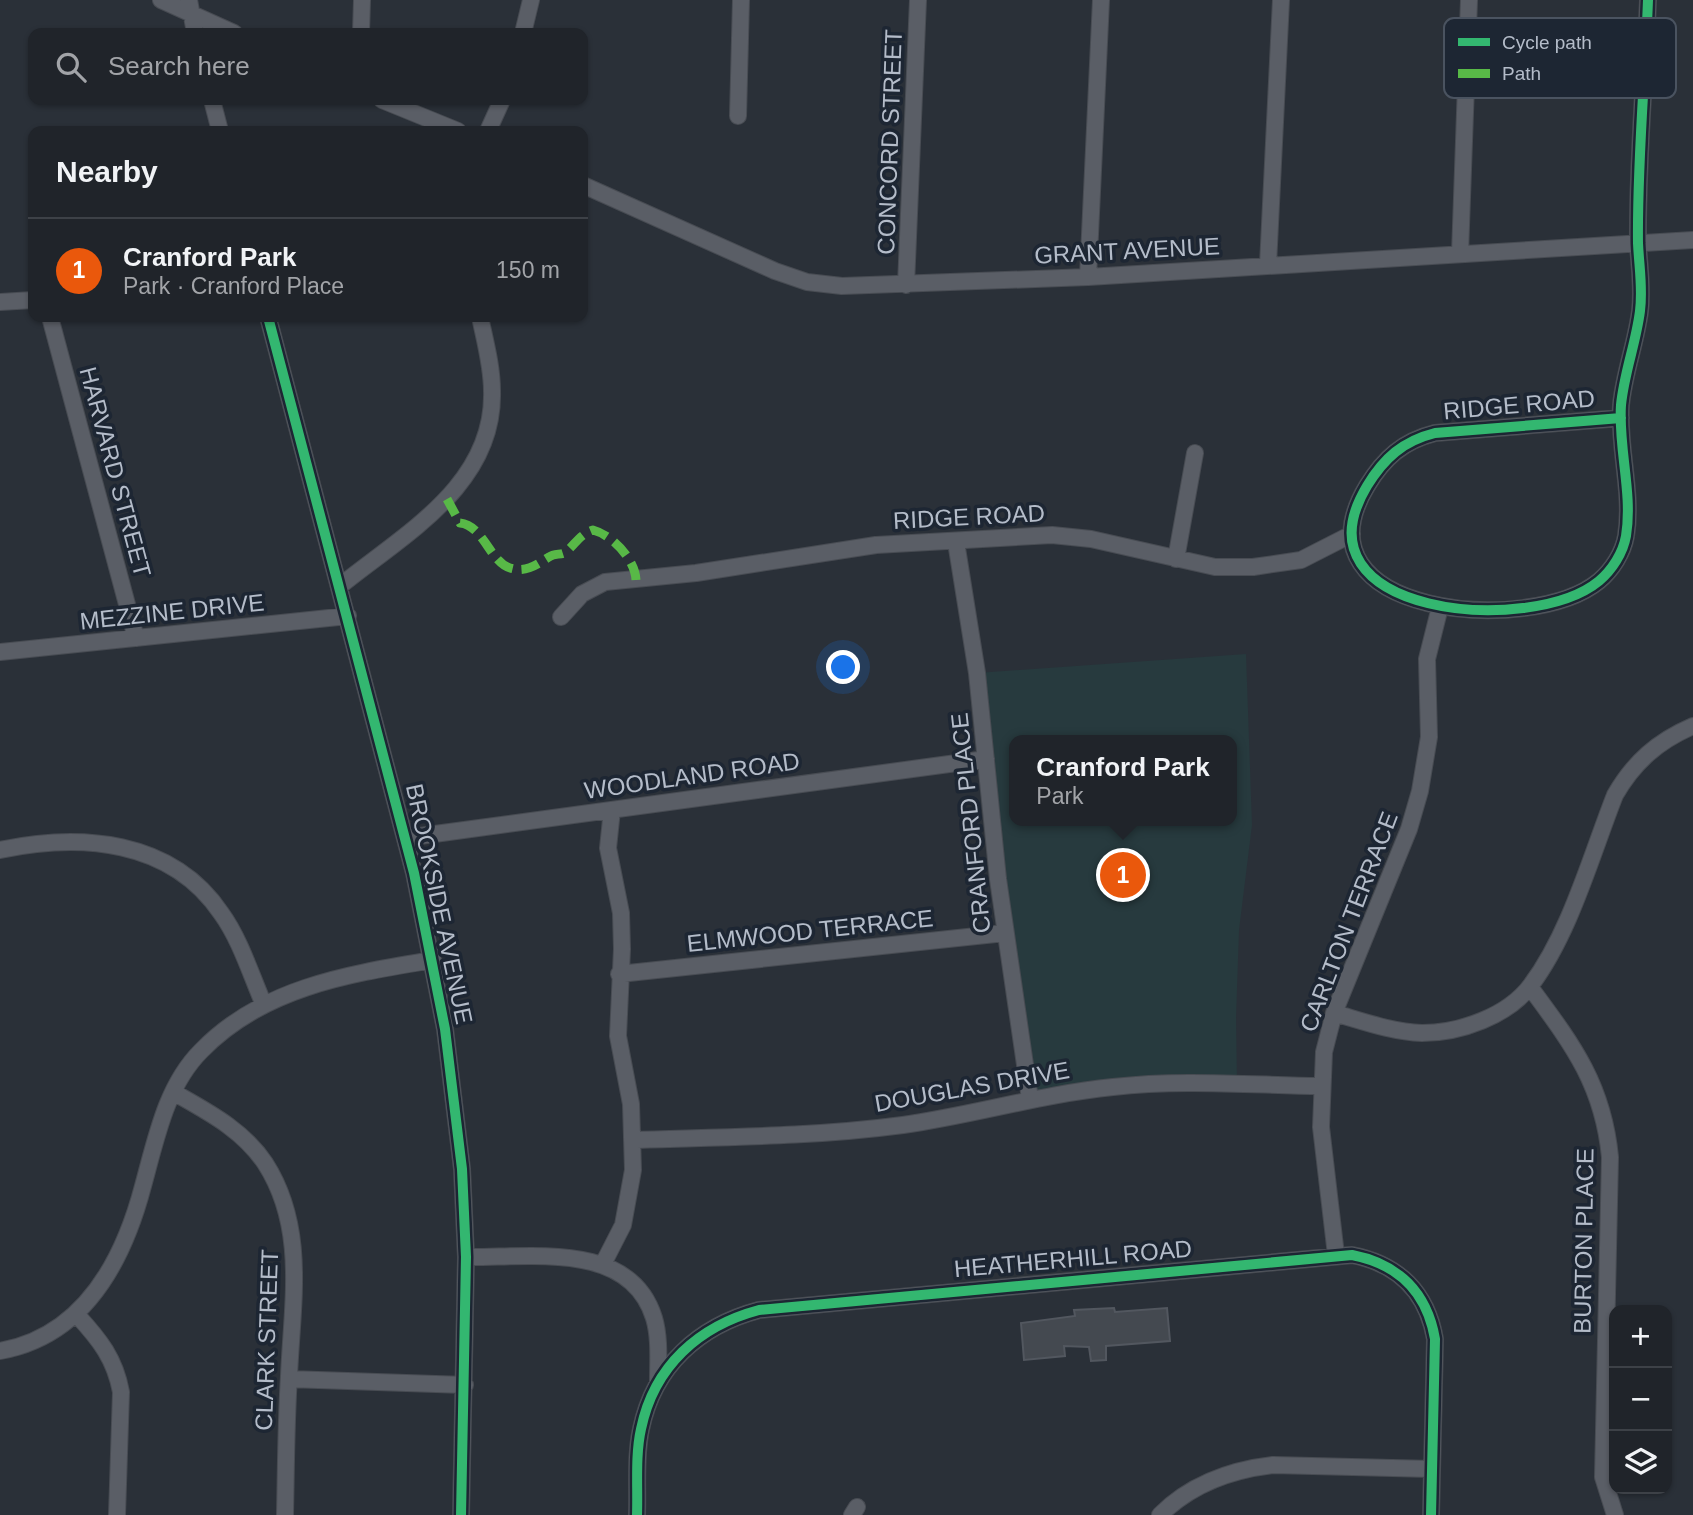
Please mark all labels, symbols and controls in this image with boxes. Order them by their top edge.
legend [1444,18,1676,98]
search box [28,28,588,105]
street label: CONCORD STREET [872,29,907,255]
text: Cycle path [1502,32,1592,53]
icon: search [52,48,90,86]
text: Search here [108,51,250,81]
text: Path [1502,63,1541,84]
text: Nearby [56,155,158,188]
street label: GRANT AVENUE [1033,232,1220,269]
text: Cranford Park [123,242,296,272]
text: 1 [73,257,85,283]
text: 150 m [496,257,560,283]
text: Park · Cranford Place [123,273,344,299]
street label: HARVARD STREET [74,364,157,580]
street label: RIDGE ROAD [1442,384,1596,425]
street label: RIDGE ROAD [892,499,1046,534]
street label: MEZZINE DRIVE [78,588,266,635]
your location [826,650,860,684]
street label: CRANFORD PLACE [946,712,995,935]
popup [1009,735,1237,826]
street label: WOODLAND ROAD [582,747,801,804]
text: Cranford Park [1036,752,1210,782]
street label: BROOKSIDE AVENUE [401,781,478,1027]
text: Park [1036,783,1084,809]
street label: CARLTON TERRACE [1294,808,1403,1036]
pin: 1 [1100,849,1146,901]
street label: ELMWOOD TERRACE [685,904,934,957]
street label: DOUGLAS DRIVE [872,1056,1071,1117]
street label: BURTON PLACE [1568,1148,1599,1334]
street label: HEATHERHILL ROAD [953,1235,1193,1282]
street label: CLARK STREET [250,1249,283,1431]
map controls [1609,1305,1672,1494]
button: + [1609,1305,1672,1368]
button: − [1609,1368,1672,1431]
button: layers [1609,1431,1672,1494]

